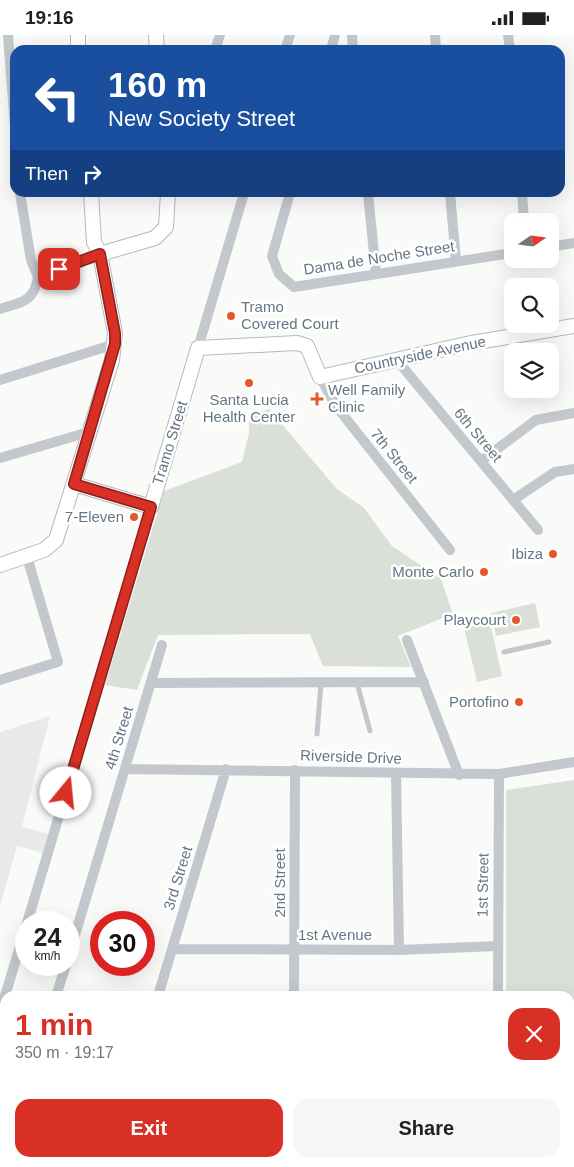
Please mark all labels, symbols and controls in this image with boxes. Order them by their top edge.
text: 19:16 [25,7,74,28]
icon: left [25,65,90,130]
text: 160 m [108,65,207,104]
text: New Society Street [108,106,295,131]
icon: right [78,160,106,188]
text: Then [25,163,68,184]
north arrow [504,213,559,267]
map controls [504,213,559,398]
street label: Dama de Noche Street [302,237,456,278]
pin [38,248,80,290]
icon: arrive [45,255,73,283]
button: search [504,278,559,333]
place label: Tramo Covered Court [241,298,339,332]
marker: Tramo Covered Court [225,310,237,322]
street label: Countryside Avenue [353,332,487,377]
button: layers [504,343,559,398]
marker: Santa Lucia Health Center [243,377,255,389]
place label: Well Family Clinic [328,381,406,415]
place label: Santa Lucia Health Center [203,391,295,425]
marker: Well Family Clinic [310,392,324,406]
street label: Tramo Street [149,398,191,487]
street label: 6th Street [451,404,506,466]
street label: 7th Street [367,425,422,487]
place label: 7-Eleven [65,508,124,525]
marker: 7-Eleven [128,511,140,523]
place label: Ibiza [511,545,544,562]
marker: Ibiza [547,548,559,560]
place label: Monte Carlo [392,563,474,580]
marker: Monte Carlo [478,566,490,578]
place label: Playcourt [443,611,507,628]
marker: Playcourt [510,614,522,626]
place label: Portofino [449,693,509,710]
marker: Portofino [513,696,525,708]
street label: 4th Street [101,703,136,771]
street label: Riverside Drive [300,746,402,767]
position arrow [39,766,91,818]
street label: 3rd Street [160,843,196,912]
street label: 2nd Street [271,848,288,918]
street label: 1st Street [473,852,492,917]
speed limit sign: 30 [90,911,155,976]
text: 24 [34,923,61,951]
street label: 1st Avenue [298,926,372,943]
text: km/h [34,949,61,963]
text: 1 min [15,1008,93,1041]
button: close [508,1008,560,1060]
text: 350 m · 19:17 [15,1044,114,1061]
button: Exit [15,1099,283,1157]
button: Share [293,1099,560,1157]

